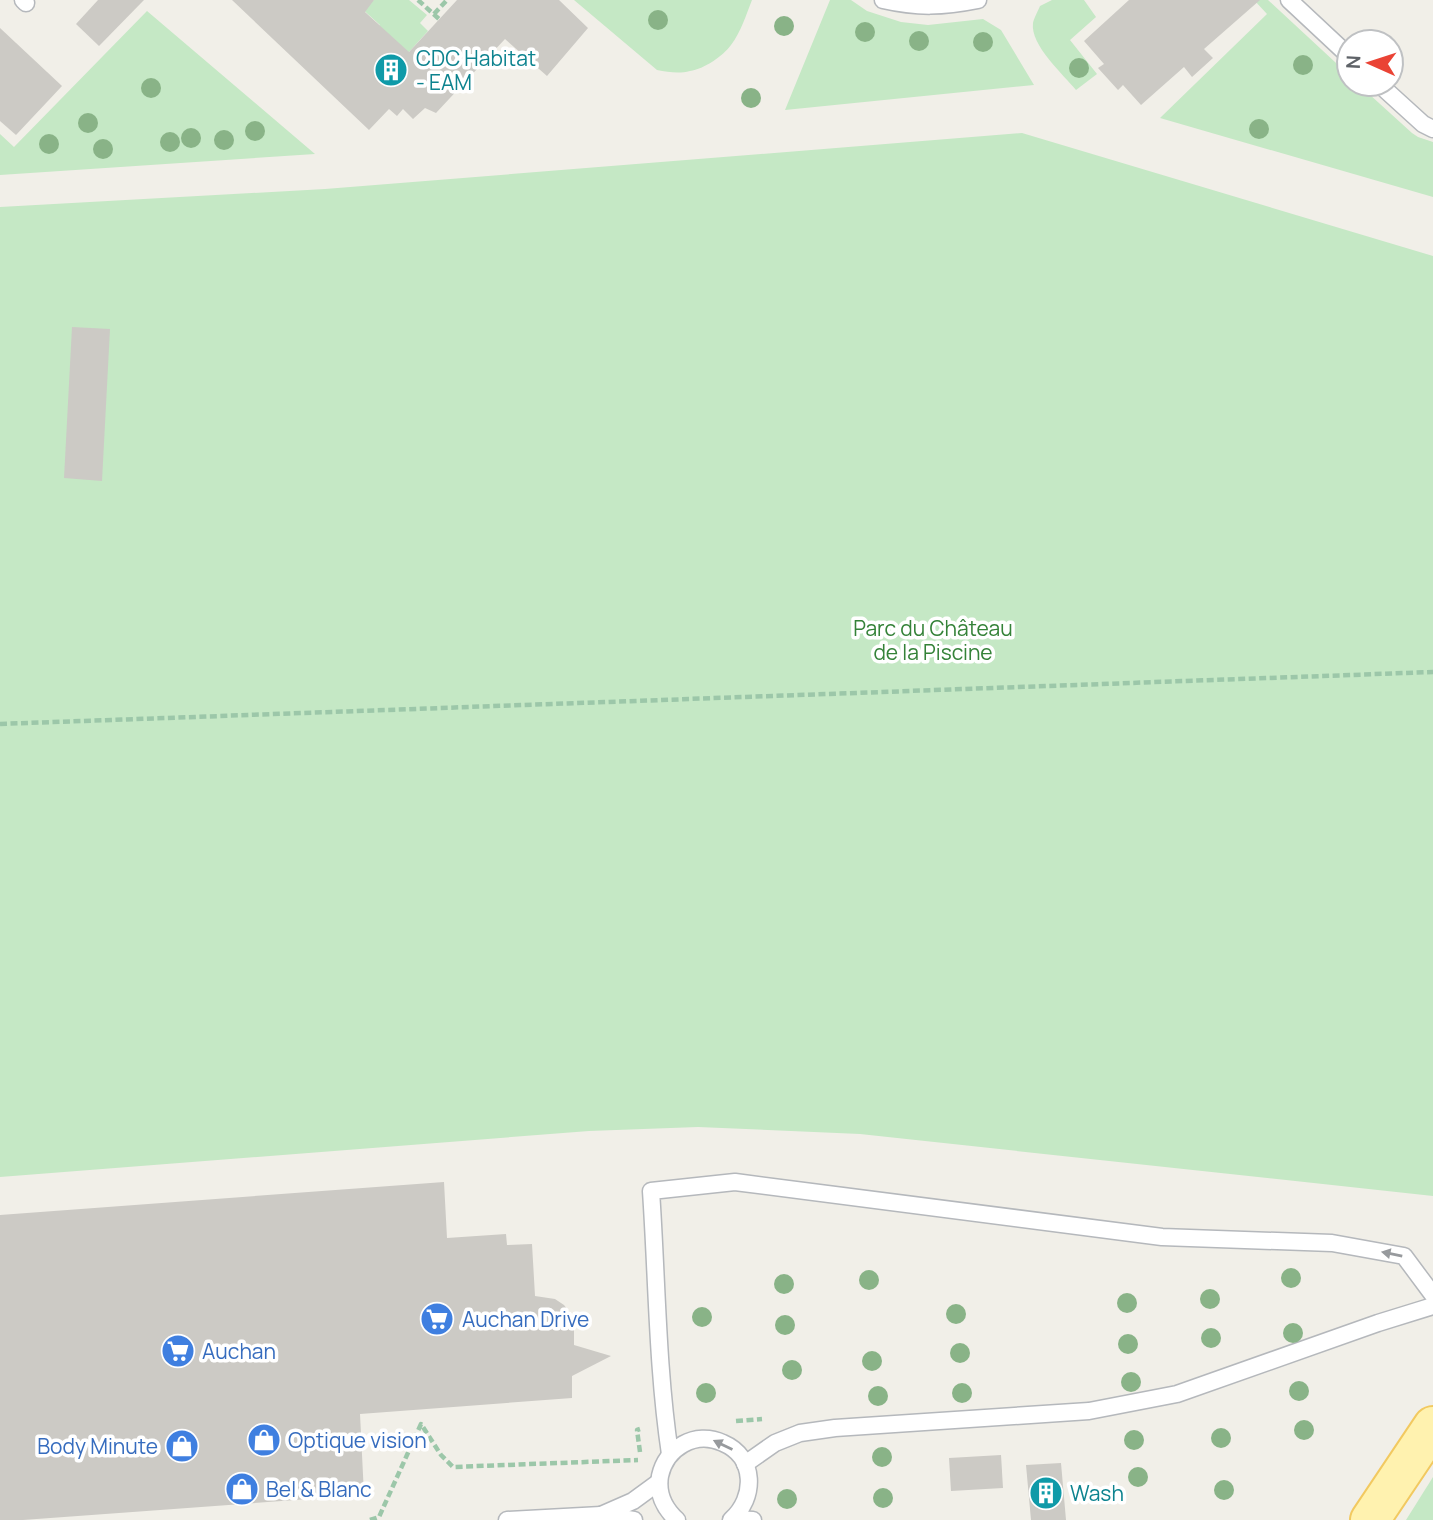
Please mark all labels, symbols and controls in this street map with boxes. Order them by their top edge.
north arrow [1335,28,1405,98]
place label: CDC Habitat - EAM [416,44,536,96]
building icon: CDC Habitat - EAM [372,51,410,89]
text: N [1340,55,1366,70]
park label: Parc du Château de la Piscine [853,614,1013,666]
one-way arrow [1381,1248,1403,1259]
supermarket icon: Auchan Drive [418,1300,456,1338]
place label: Auchan Drive [462,1305,589,1333]
supermarket icon: Auchan [159,1332,197,1370]
place label: Auchan [202,1337,276,1365]
shop icon: Optique vision [245,1421,283,1459]
place label: Optique vision [288,1426,427,1454]
shop icon: Body Minute [163,1427,201,1465]
place label: Body Minute [37,1432,158,1460]
one-way arrow [713,1439,733,1451]
shop icon: Bel & Blanc [223,1470,261,1508]
building icon: Wash [1027,1474,1065,1512]
place label: Bel & Blanc [266,1475,372,1503]
place label: Wash [1070,1479,1124,1507]

